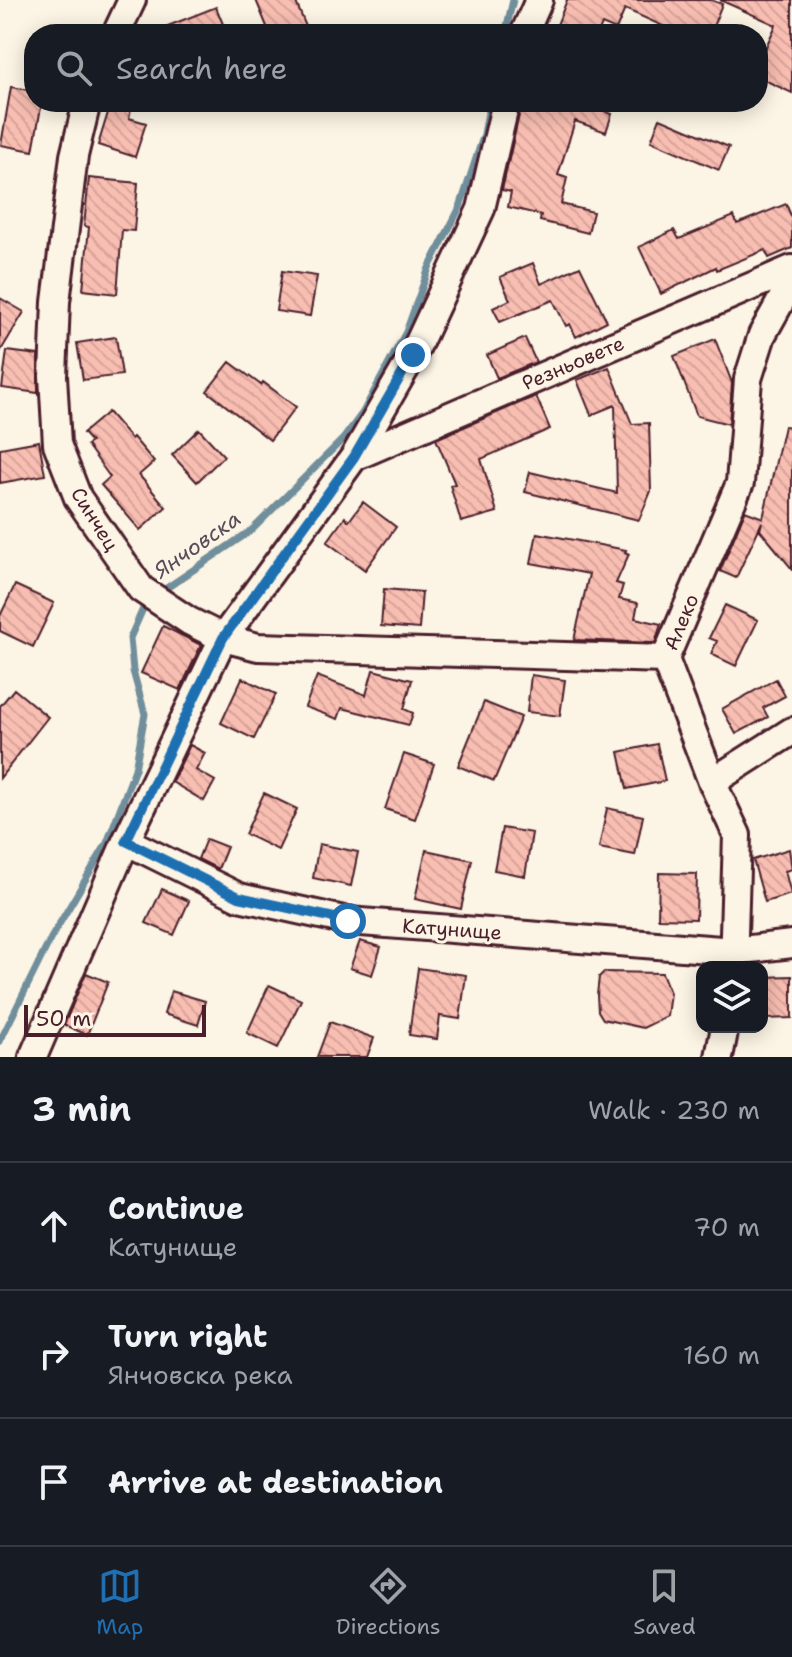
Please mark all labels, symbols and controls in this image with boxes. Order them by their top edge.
search box [24,24,768,112]
icon: search [52,46,96,90]
text: Search here [116,48,287,89]
street label: Резньовете [518,330,628,396]
route end [395,337,431,373]
street label: Синчец [65,482,125,556]
water label: Янчовска [147,504,246,585]
street label: Алеко [658,590,704,654]
route start [330,903,366,939]
street label: Катунище [401,913,503,945]
map controls [696,961,768,1033]
button: layers [696,961,768,1033]
scale bar [24,1001,206,1037]
text: 50 m [36,1004,91,1033]
text: 3 min [32,1086,131,1132]
text: Walk · 230 m [588,1092,760,1127]
text: Continue [108,1188,244,1229]
icon: ahead [32,1204,76,1248]
text: 70 m [693,1209,760,1244]
text: Катунище [108,1229,237,1264]
text: Turn right [108,1316,267,1357]
icon: right [32,1332,76,1376]
text: 160 m [683,1337,760,1372]
text: Янчовска река [108,1357,293,1392]
icon: arrive [32,1460,76,1504]
text: Arrive at destination [108,1462,443,1503]
tab: Map [96,1564,143,1641]
tab: Directions [336,1564,441,1641]
tab: Saved [633,1564,696,1641]

